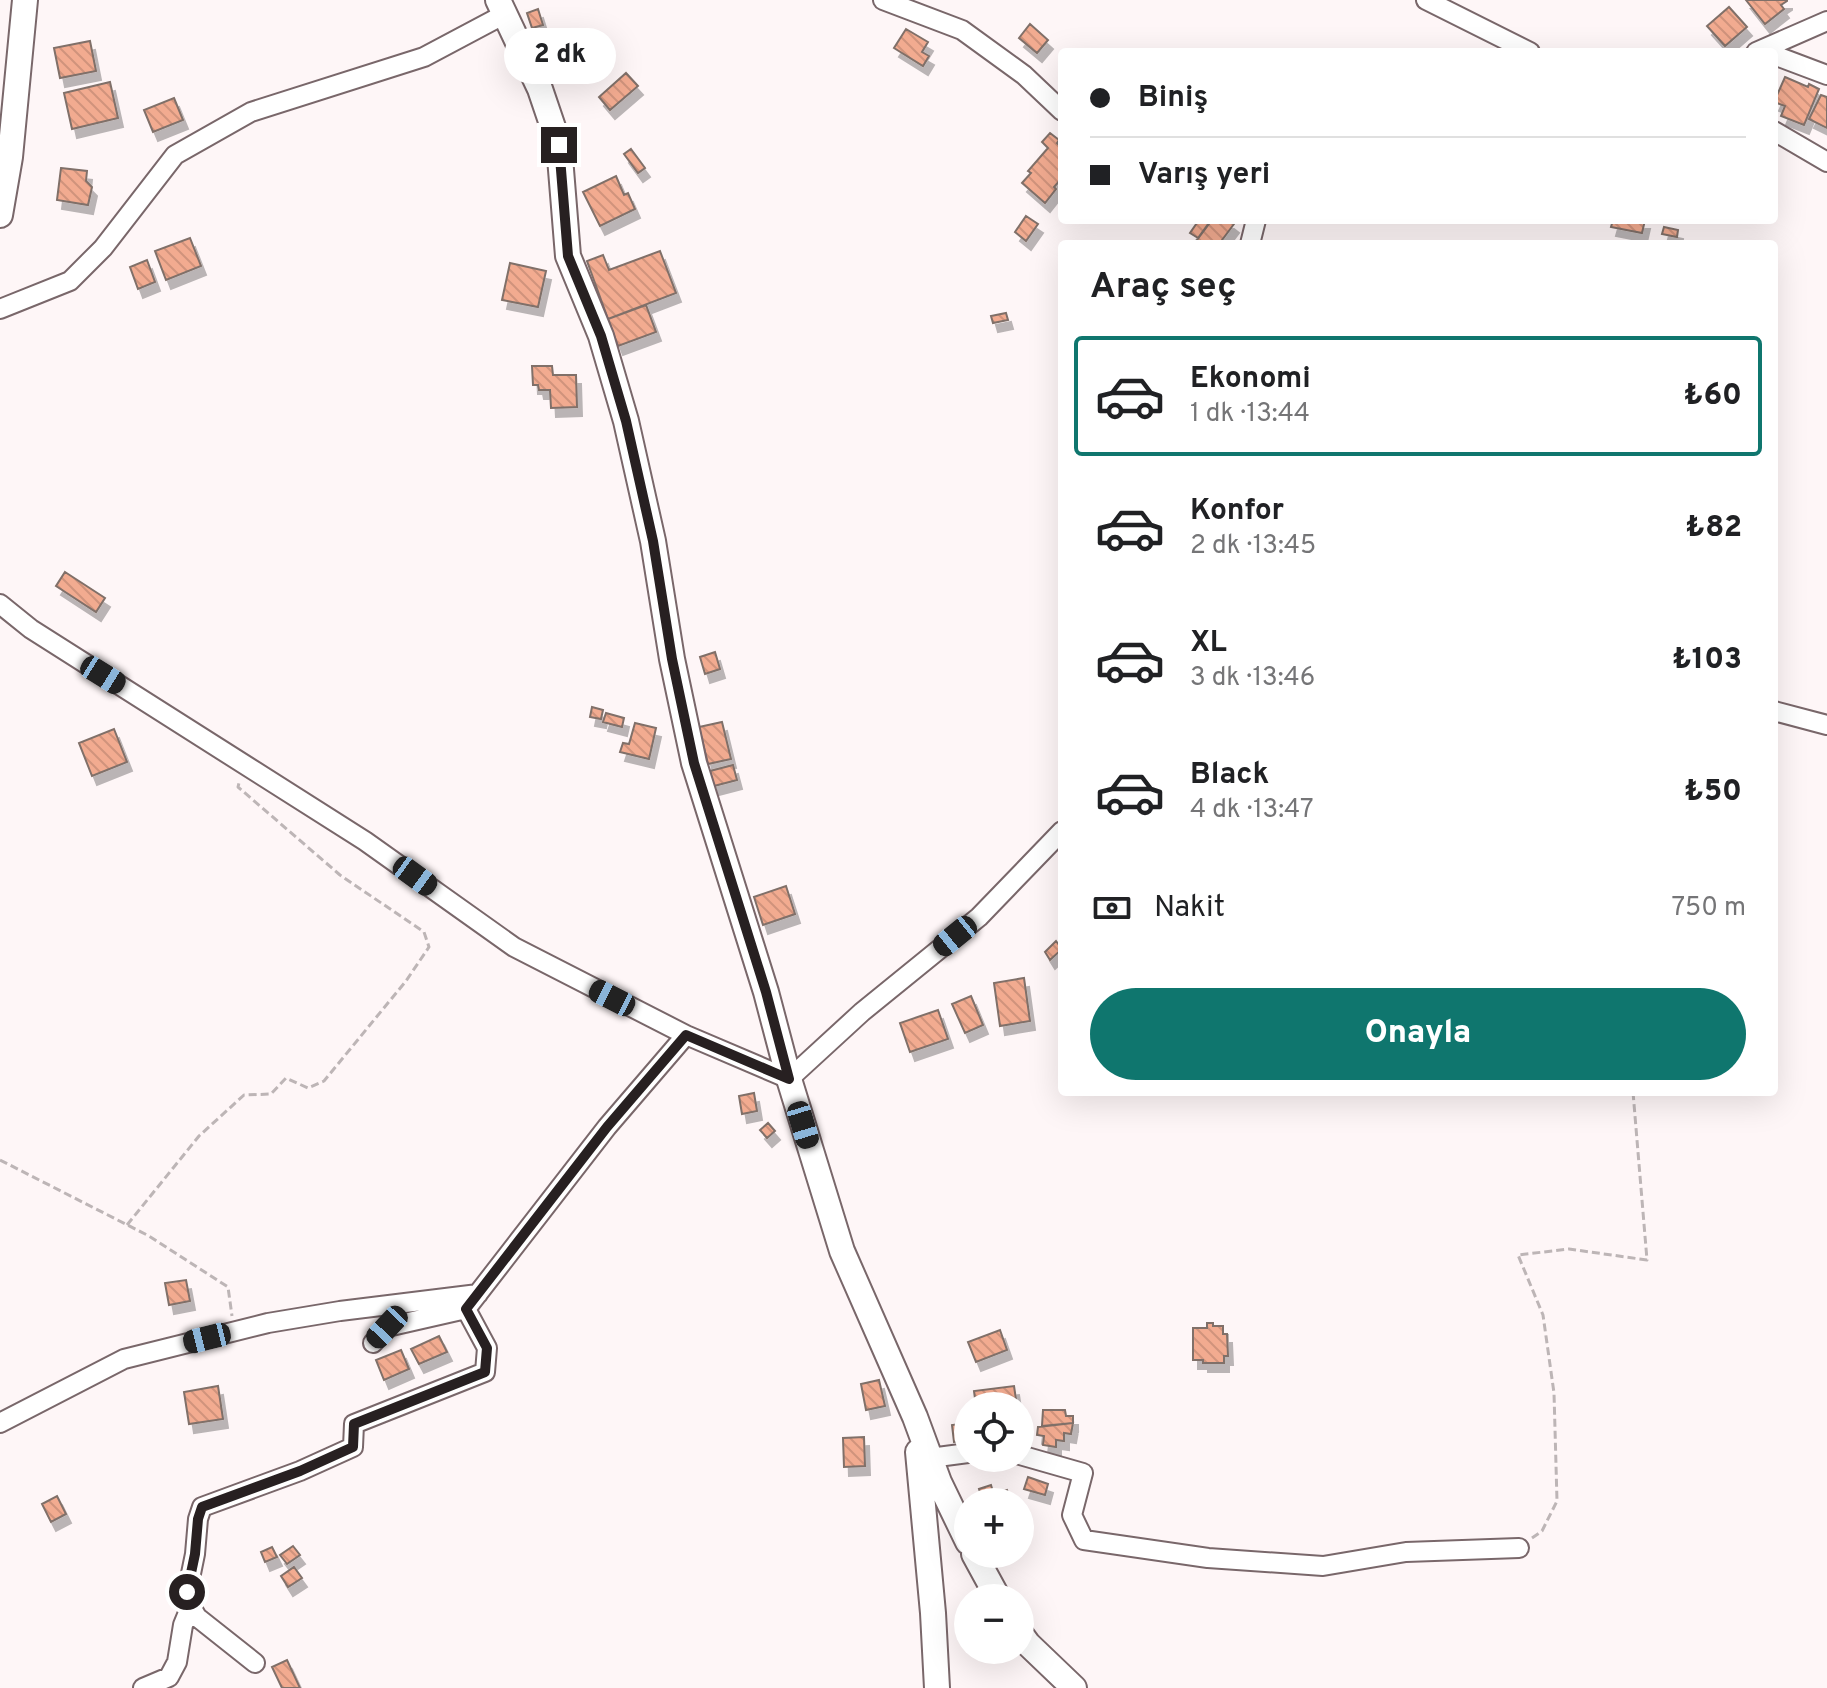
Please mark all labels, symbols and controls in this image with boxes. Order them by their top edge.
callout: 2 dk [503,29,615,85]
text: 2 dk [534,39,586,72]
text: Biniş [1138,80,1208,117]
route end [541,127,577,163]
text: Varış yeri [1138,157,1270,194]
text: Araç seç [1090,265,1237,311]
icon: car [1094,360,1166,432]
text: Ekonomi [1190,361,1311,398]
text: ₺60 [1684,378,1742,415]
text: 1 dk · 13:44 [1190,398,1310,431]
icon: car [1094,492,1166,564]
text: Konfor [1190,493,1284,530]
text: ₺82 [1685,510,1742,547]
text: 2 dk · 13:45 [1190,530,1316,563]
icon: car [1094,624,1166,696]
text: XL [1190,625,1227,662]
text: ₺103 [1672,642,1742,679]
car [76,652,130,698]
text: 3 dk · 13:46 [1190,662,1315,695]
icon: car [1094,756,1166,828]
text: Black [1190,757,1269,794]
text: ₺50 [1684,774,1742,811]
text: 4 dk · 13:47 [1190,794,1314,827]
car [389,852,441,900]
icon: cash [1090,886,1134,930]
text: Nakit [1154,890,1225,927]
text: 750 m [1672,892,1746,925]
car [929,912,981,960]
car [585,976,639,1020]
button: Onayla [1090,988,1746,1080]
car [785,1099,821,1151]
car [362,1301,412,1353]
car [181,1321,233,1355]
map controls [954,1392,1034,1664]
button: locate [954,1392,1034,1472]
button: + [954,1488,1034,1568]
route start [169,1574,205,1610]
button: − [954,1584,1034,1664]

